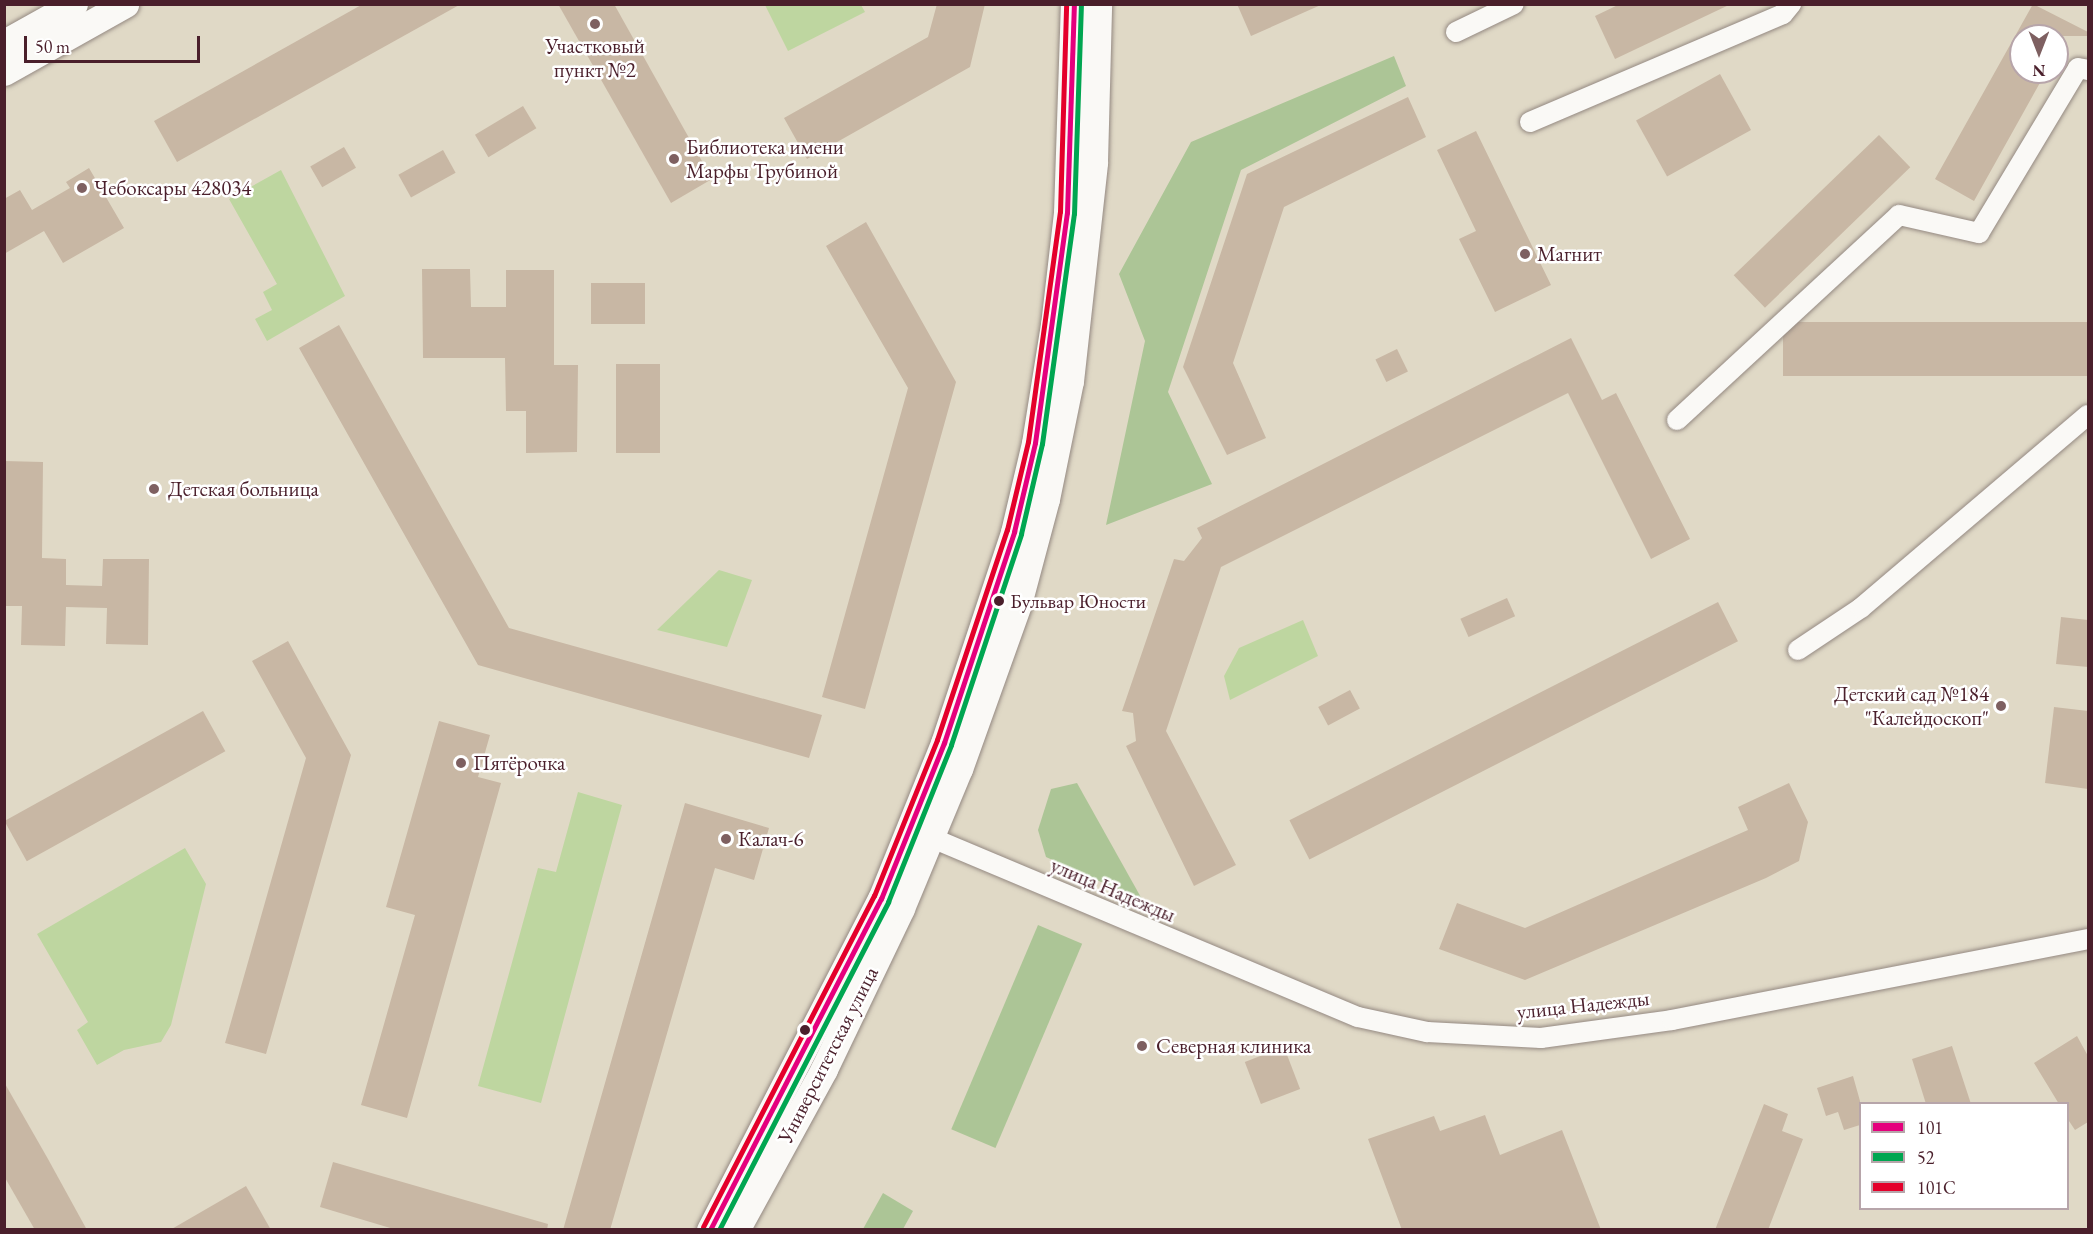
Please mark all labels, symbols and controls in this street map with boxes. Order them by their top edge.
marker: Участковый пункт №2 [588,17,602,31]
scale bar [27,24,202,62]
north arrow [2009,24,2069,84]
place label: Участковый пункт №2 [545,33,645,83]
text: 50 m [35,35,70,58]
text: N [2033,60,2045,81]
place label: Библиотека имени Марфы Трубиной [686,134,844,184]
marker: Библиотека имени Марфы Трубиной [667,152,681,166]
place label: Чебоксары 428034 [94,175,251,201]
marker: Чебоксары 428034 [75,181,89,195]
place label: Магнит [1537,241,1602,267]
marker: Магнит [1518,247,1532,261]
place label: Детская больница [168,476,319,502]
marker: Детская больница [145,480,163,498]
place label: Бульвар Юности [1010,589,1146,613]
marker: Бульвар Юности [993,595,1005,607]
place label: Детский сад №184 "Калейдоскоп" [1834,681,1989,731]
marker: Детский сад №184 "Калейдоскоп" [1994,699,2008,713]
place label: Пятёрочка [473,750,565,776]
marker: Пятёрочка [454,756,468,770]
place label: Калач-6 [738,826,804,852]
marker: Калач-6 [719,832,733,846]
street label: улица Надежды [1047,852,1179,928]
street label: Университетская улица [772,962,884,1148]
street label: улица Надежды [1515,986,1651,1024]
unlabelled marker [799,1024,811,1036]
place label: Северная клиника [1156,1033,1311,1059]
marker: Северная клиника [1133,1037,1151,1055]
legend [1859,1102,2069,1210]
text: 101 [1917,1116,1943,1139]
text: 52 [1917,1146,1934,1169]
text: 101С [1917,1176,1956,1199]

